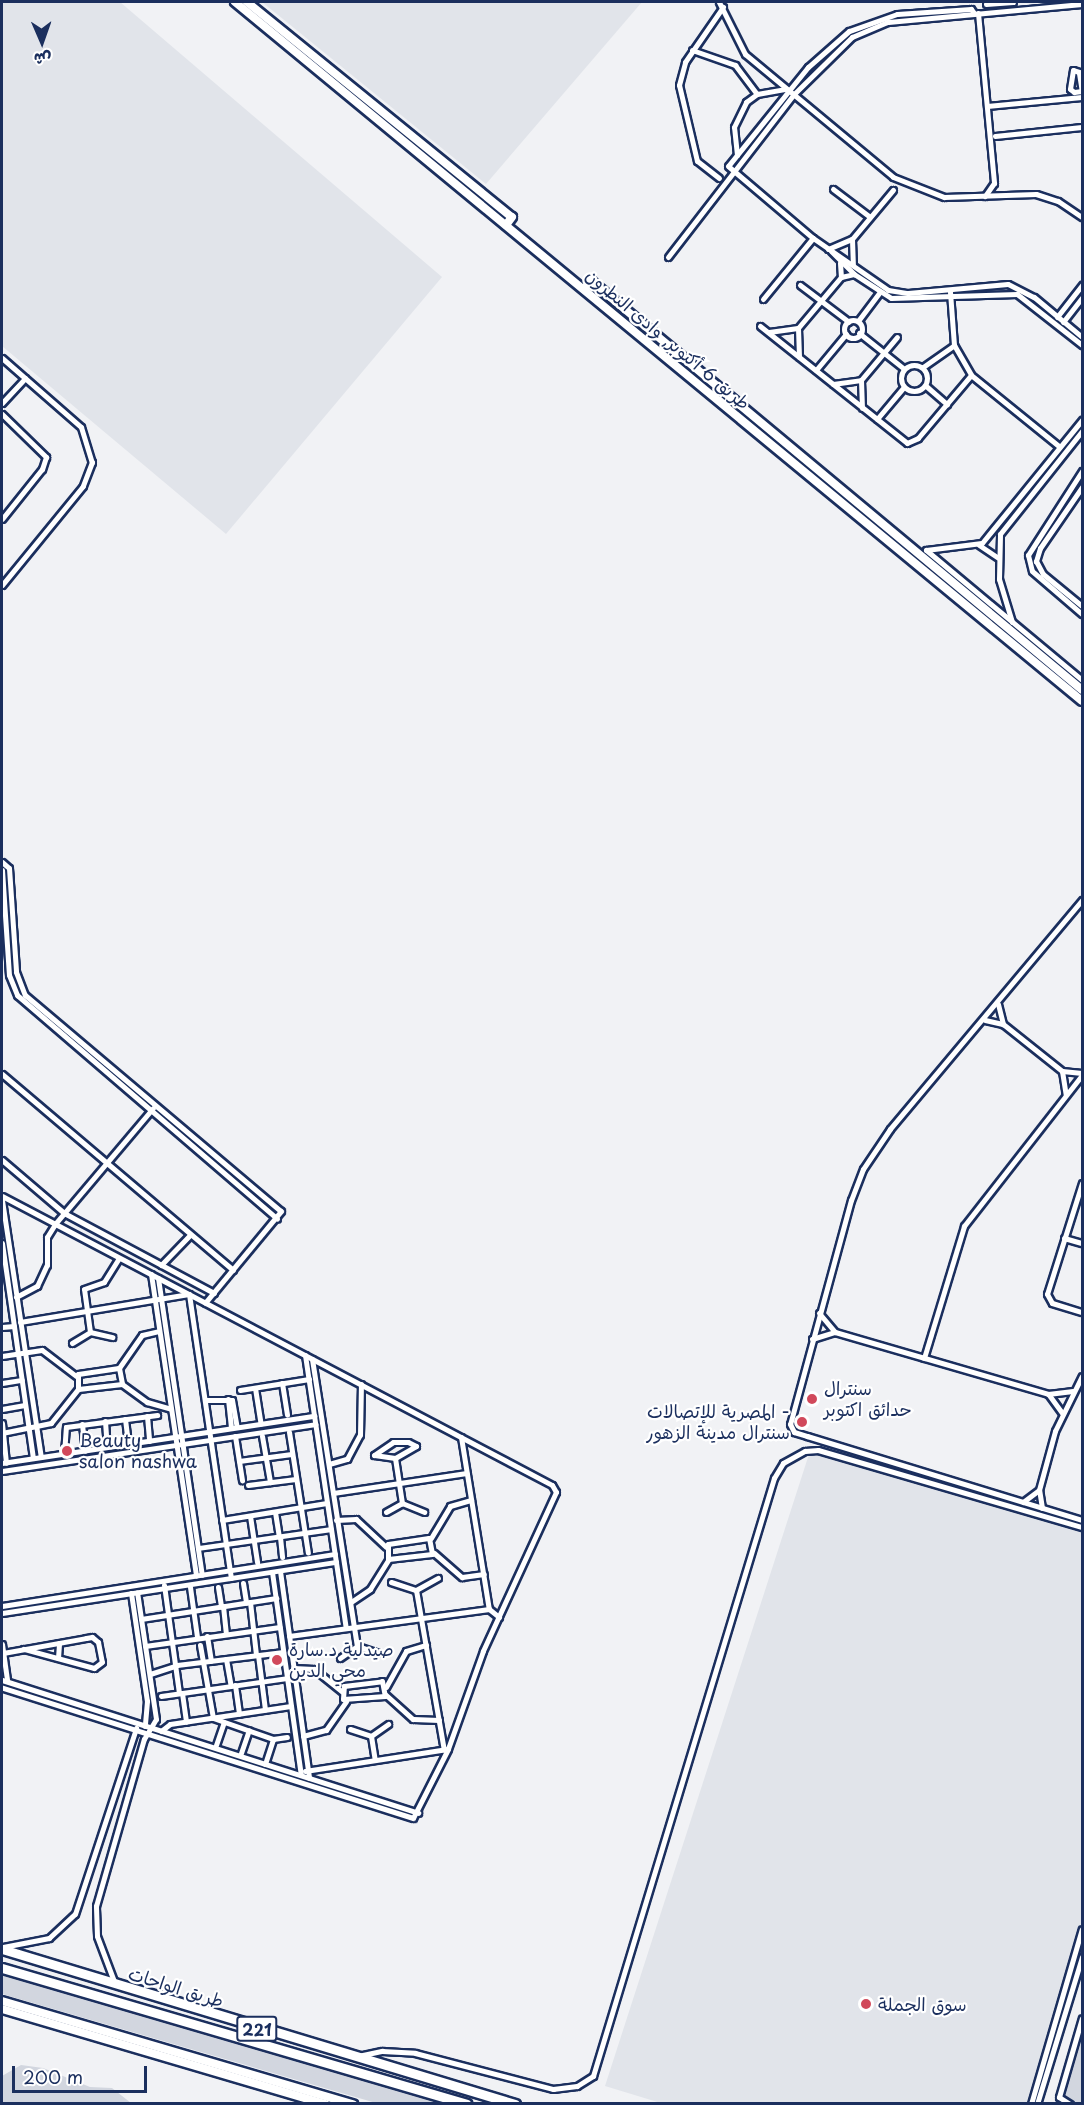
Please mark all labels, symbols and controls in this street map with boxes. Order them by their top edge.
north arrow [12,12,72,72]
text: ش [33,48,52,72]
street label: طريق 6 أكتوبر, وادى النطرون [581,264,755,414]
place label: سنترال حدائق اكتوبر [824,1378,912,1420]
marker: سنترال حدائق اكتوبر [805,1392,819,1406]
place label: المصرية للإتصالات - سنترال مدينة الزهور [646,1401,790,1444]
marker: المصرية للإتصالات - سنترال مدينة الزهور [795,1415,809,1429]
place label: Beauty salon nashwa [79,1430,197,1472]
marker: Beauty salon nashwa [60,1444,74,1458]
place label: صيدلية د.سارة محي الدين [289,1639,394,1682]
marker: صيدلية د.سارة محي الدين [270,1653,284,1667]
street label: طريق الواحات [126,1962,226,2012]
place label: سوق الجملة [878,1993,967,2015]
marker: سوق الجملة [859,1997,873,2011]
road number: 221 [236,2016,278,2042]
scale bar [15,2054,150,2092]
text: 200 m [23,2063,83,2090]

